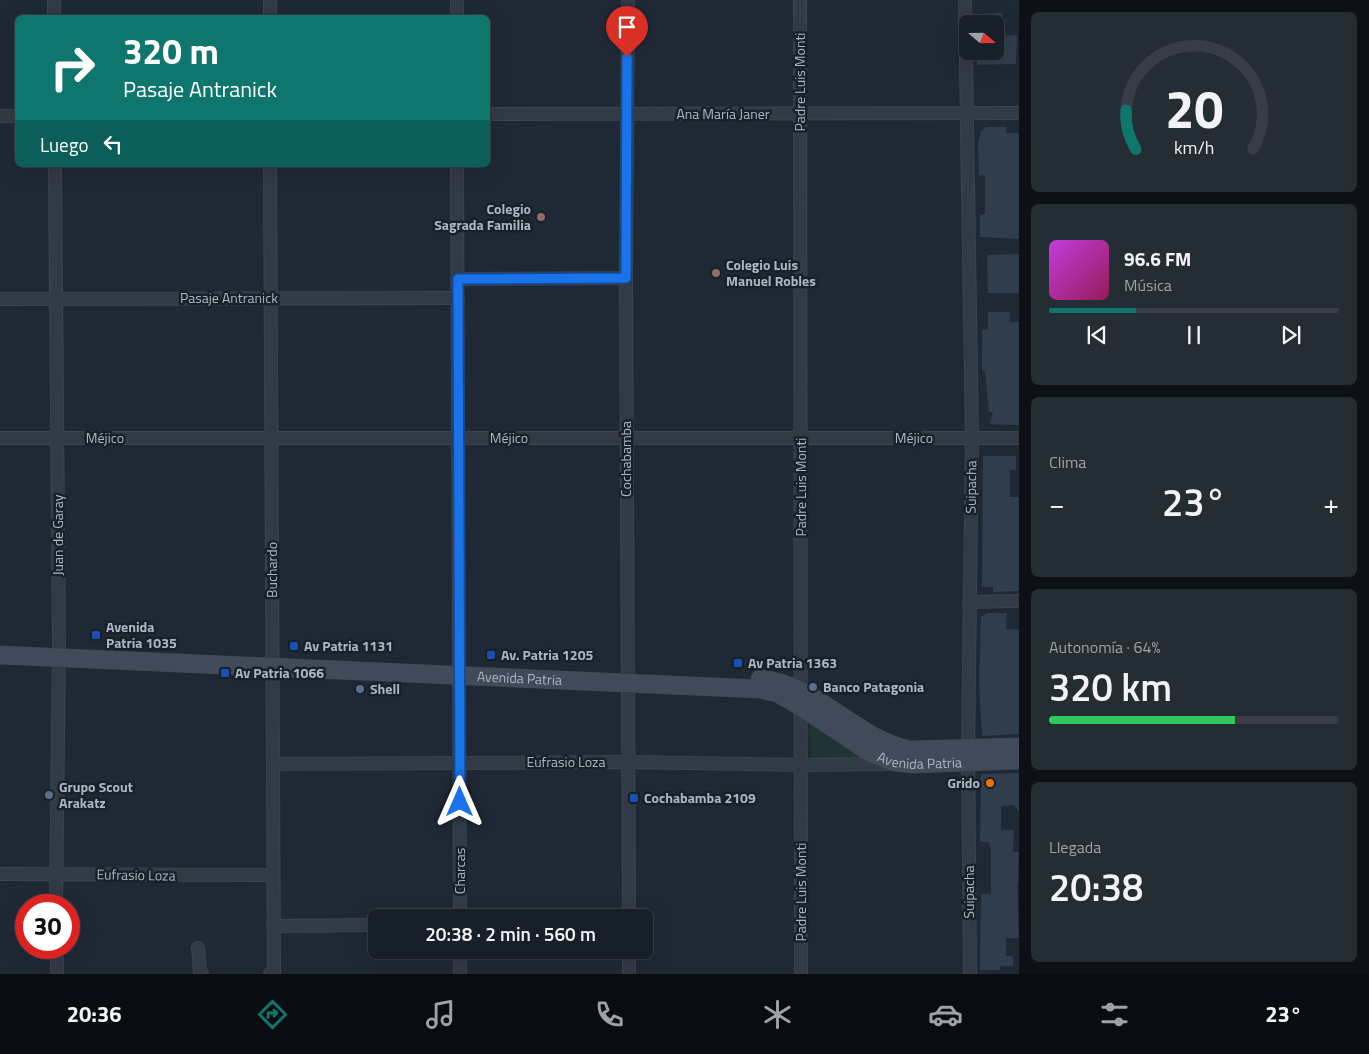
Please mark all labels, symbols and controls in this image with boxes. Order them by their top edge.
pin [606,6,648,57]
icon: arrive [613,13,641,41]
north arrow [959,15,1004,60]
map controls [959,15,1004,60]
text: 320 m [123,24,219,78]
street label: Padre Luis Monti [789,33,810,131]
icon: right [40,35,105,100]
text: 20 [1165,69,1223,148]
text: Pasaje Antranick [123,72,277,106]
street label: Ana María Janer [676,103,770,124]
text: Luego [40,130,89,159]
icon: left [99,130,127,158]
text: km/h [1174,134,1214,161]
place label: Colegio Sagrada Familia [434,198,531,235]
marker: Colegio Sagrada Familia [535,211,547,223]
text: 96.6 FM [1124,244,1191,273]
place label: Colegio Luis Manuel Robles [726,254,816,291]
marker: Colegio Luis Manuel Robles [710,267,722,279]
text: Música [1124,273,1172,297]
street label: Pasaje Antranick [180,287,278,308]
icon: previous [1083,321,1111,349]
icon: pause [1180,321,1208,349]
icon: next [1277,321,1305,349]
street label: Cochabamba [615,421,636,497]
street label: Méjico [86,427,124,448]
street label: Méjico [490,427,528,448]
street label: Méjico [895,427,933,448]
street label: Padre Luis Monti [790,438,811,536]
text: Clima [1049,450,1086,474]
street label: Suipacha [960,460,981,514]
text: 23° [1162,473,1226,531]
text: − [1049,482,1065,525]
text: + [1323,482,1339,525]
street label: Juan de Garay [47,494,68,575]
street label: Buchardo [261,542,282,598]
place label: Avenida Patria 1035 [106,616,177,653]
marker: Avenida Patria 1035 [90,629,102,641]
place label: Av Patria 1131 [304,635,393,656]
text: Autonomía · 64% [1049,635,1160,659]
marker: Av Patria 1131 [288,640,300,652]
place label: Av. Patria 1205 [501,644,594,665]
marker: Av. Patria 1205 [485,649,497,661]
place label: Av Patria 1363 [748,652,837,673]
marker: Av Patria 1363 [732,657,744,669]
text: 320 km [1049,658,1172,716]
place label: Av Patria 1066 [235,662,324,683]
street label: Avenida Patria [477,665,562,690]
marker: Av Patria 1066 [219,667,231,679]
place label: Banco Patagonia [823,676,924,697]
place label: Shell [370,678,400,699]
marker: Banco Patagonia [807,681,819,693]
marker: Shell [354,683,366,695]
street label: Avenida Patria [875,746,962,774]
street label: Eufrasio Loza [527,751,605,772]
place label: Grido [947,772,980,793]
position arrow [433,775,485,827]
place label: Grupo Scout Arakatz [59,776,133,813]
marker: Grido [984,777,996,789]
place label: Cochabamba 2109 [644,787,756,808]
marker: Grupo Scout Arakatz [43,789,55,801]
marker: Cochabamba 2109 [628,792,640,804]
text: Llegada [1049,835,1101,859]
street label: Padre Luis Monti [790,843,811,941]
street label: Charcas [449,848,470,894]
text: 20:38 [1049,858,1143,916]
street label: Eufrasio Loza [96,863,176,886]
street label: Suipacha [958,865,979,919]
speed limit sign: 30 [15,894,80,959]
text: 20:38 · 2 min · 560 m [425,919,596,948]
text: 20:36 [67,997,122,1031]
icon: directions [255,997,290,1032]
icon: music [423,997,458,1032]
icon: phone [592,997,627,1032]
icon: climate [760,997,795,1032]
icon: car [928,997,963,1032]
icon: filters [1097,997,1132,1032]
text: 23° [1265,997,1302,1031]

